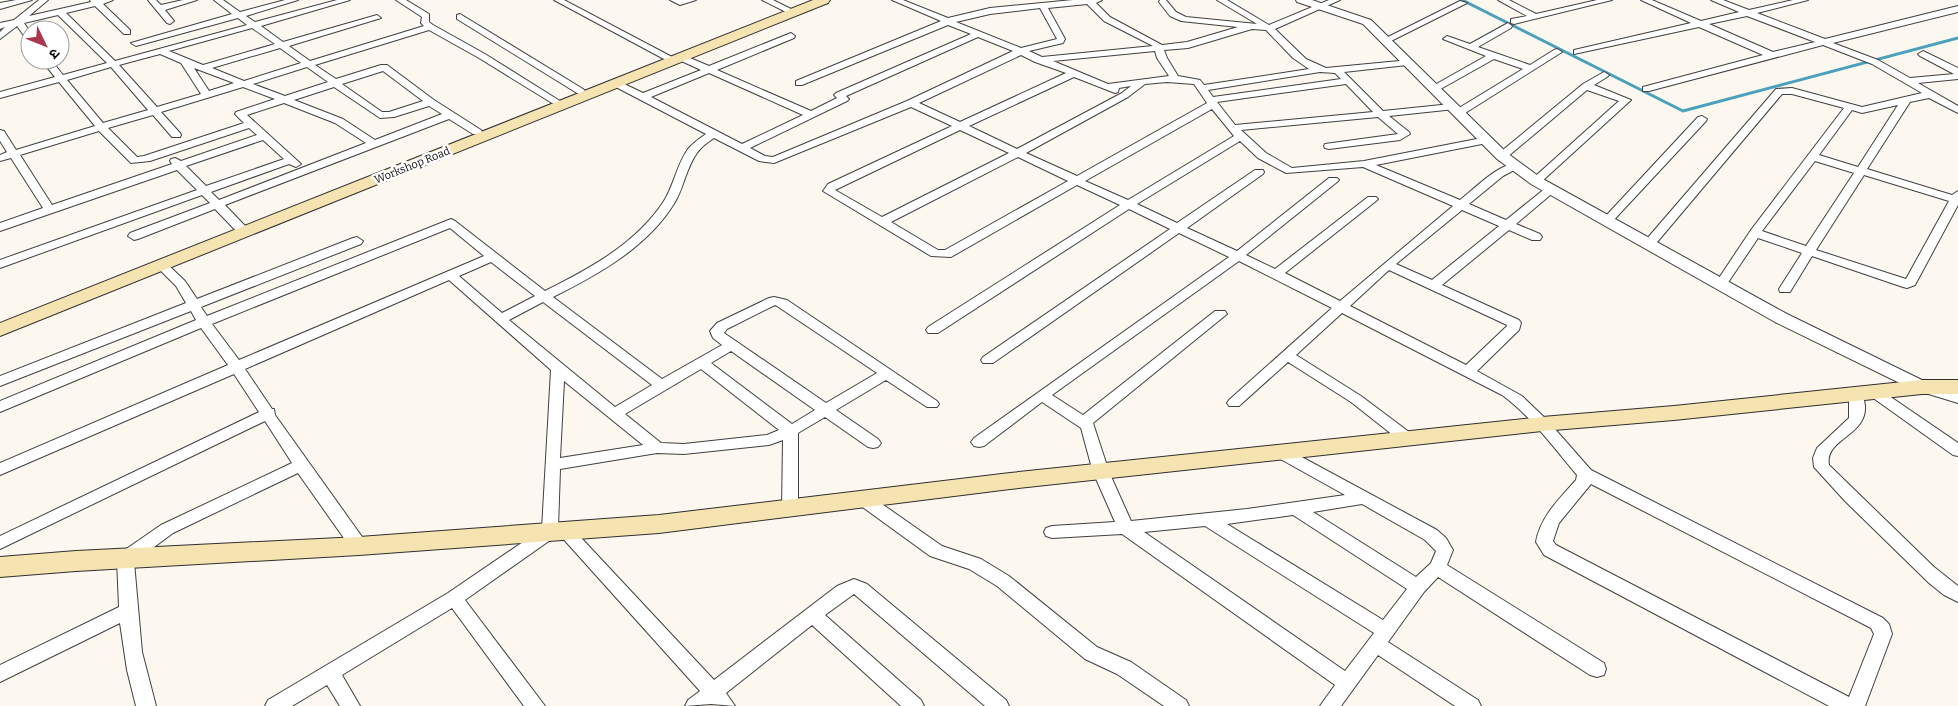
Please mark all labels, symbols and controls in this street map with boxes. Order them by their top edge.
north arrow [20,20,70,70]
text: उ [45,45,63,63]
street label: Workshop Road [372,144,452,187]

